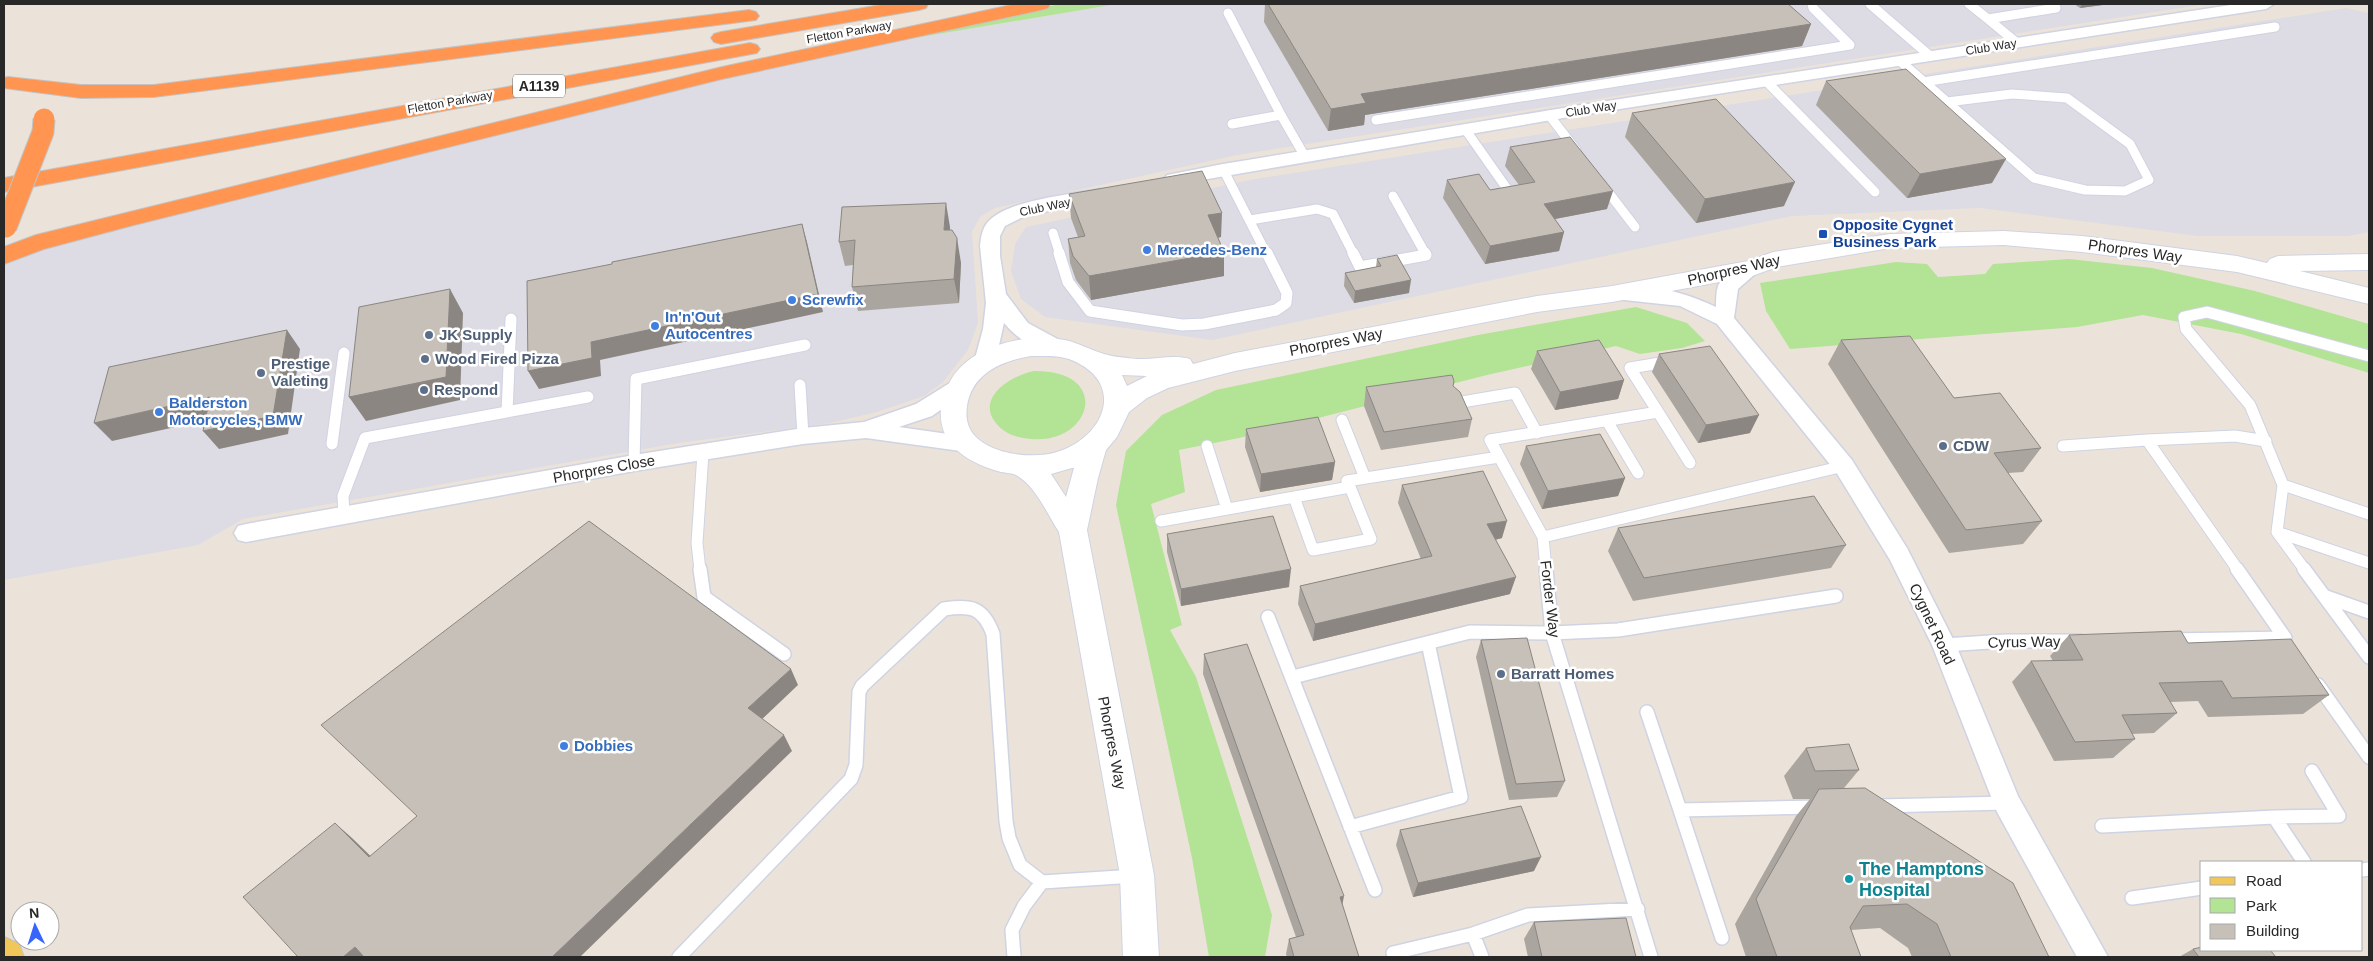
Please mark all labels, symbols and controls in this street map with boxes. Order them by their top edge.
street label: Fletton Parkway [805,18,893,46]
street label: Club Way [1964,36,2018,58]
road number: A1139 [513,74,565,98]
street label: Fletton Parkway [406,88,494,116]
street label: Club Way [1564,98,1618,120]
street label: Club Way [1018,195,1072,219]
place label: Opposite Cygnet Business Park [1833,216,1953,250]
marker: Opposite Cygnet Business Park [1817,228,1829,240]
street label: Phorpres Way [2087,236,2184,266]
place label: Mercedes-Benz [1157,241,1267,258]
marker: Mercedes-Benz [1141,244,1153,256]
street label: Phorpres Way [1686,250,1782,288]
place label: Screwfix [802,291,864,308]
marker: Screwfix [786,294,798,306]
place label: In'n'Out Autocentres [665,308,753,342]
marker: In'n'Out Autocentres [649,320,661,332]
street label: Phorpres Way [1288,324,1384,359]
place label: JK Supply [439,326,513,343]
marker: JK Supply [423,329,435,341]
place label: Wood Fired Pizza [435,350,560,367]
marker: Wood Fired Pizza [419,353,431,365]
place label: Prestige Valeting [271,355,330,389]
marker: Prestige Valeting [255,367,267,379]
place label: Respond [434,381,498,398]
marker: Respond [418,384,430,396]
place label: Balderston Motorcycles, BMW [169,394,303,428]
marker: Balderston Motorcycles, BMW [153,406,165,418]
place label: CDW [1953,437,1990,454]
marker: CDW [1937,440,1949,452]
street label: Phorpres Close [552,451,656,486]
street label: Forder Way [1537,559,1564,639]
street label: Cygnet Road [1906,581,1959,667]
street label: Cyrus Way [1987,632,2061,651]
place label: Barratt Homes [1511,665,1614,682]
marker: Barratt Homes [1495,668,1507,680]
street label: Phorpres Way [1095,695,1130,791]
place label: Dobbies [574,737,633,754]
marker: Dobbies [558,740,570,752]
place label: The Hamptons Hospital [1859,859,1984,900]
legend [2200,861,2363,951]
text: Road [2246,872,2282,889]
marker: The Hamptons Hospital [1843,873,1855,885]
text: Park [2246,897,2277,914]
north arrow [10,901,60,951]
text: N [28,905,40,921]
text: Building [2246,922,2299,939]

